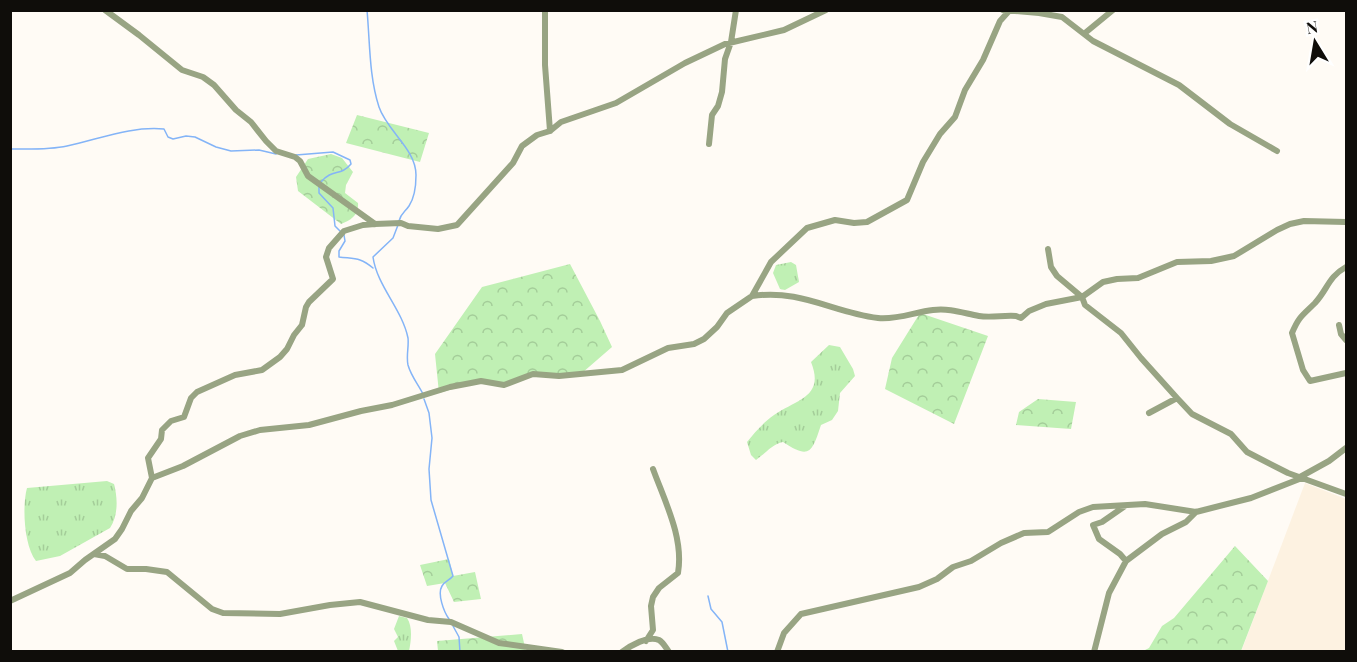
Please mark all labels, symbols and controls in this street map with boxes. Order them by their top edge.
north arrow [1285,12,1345,72]
text: N [1304,15,1320,38]

